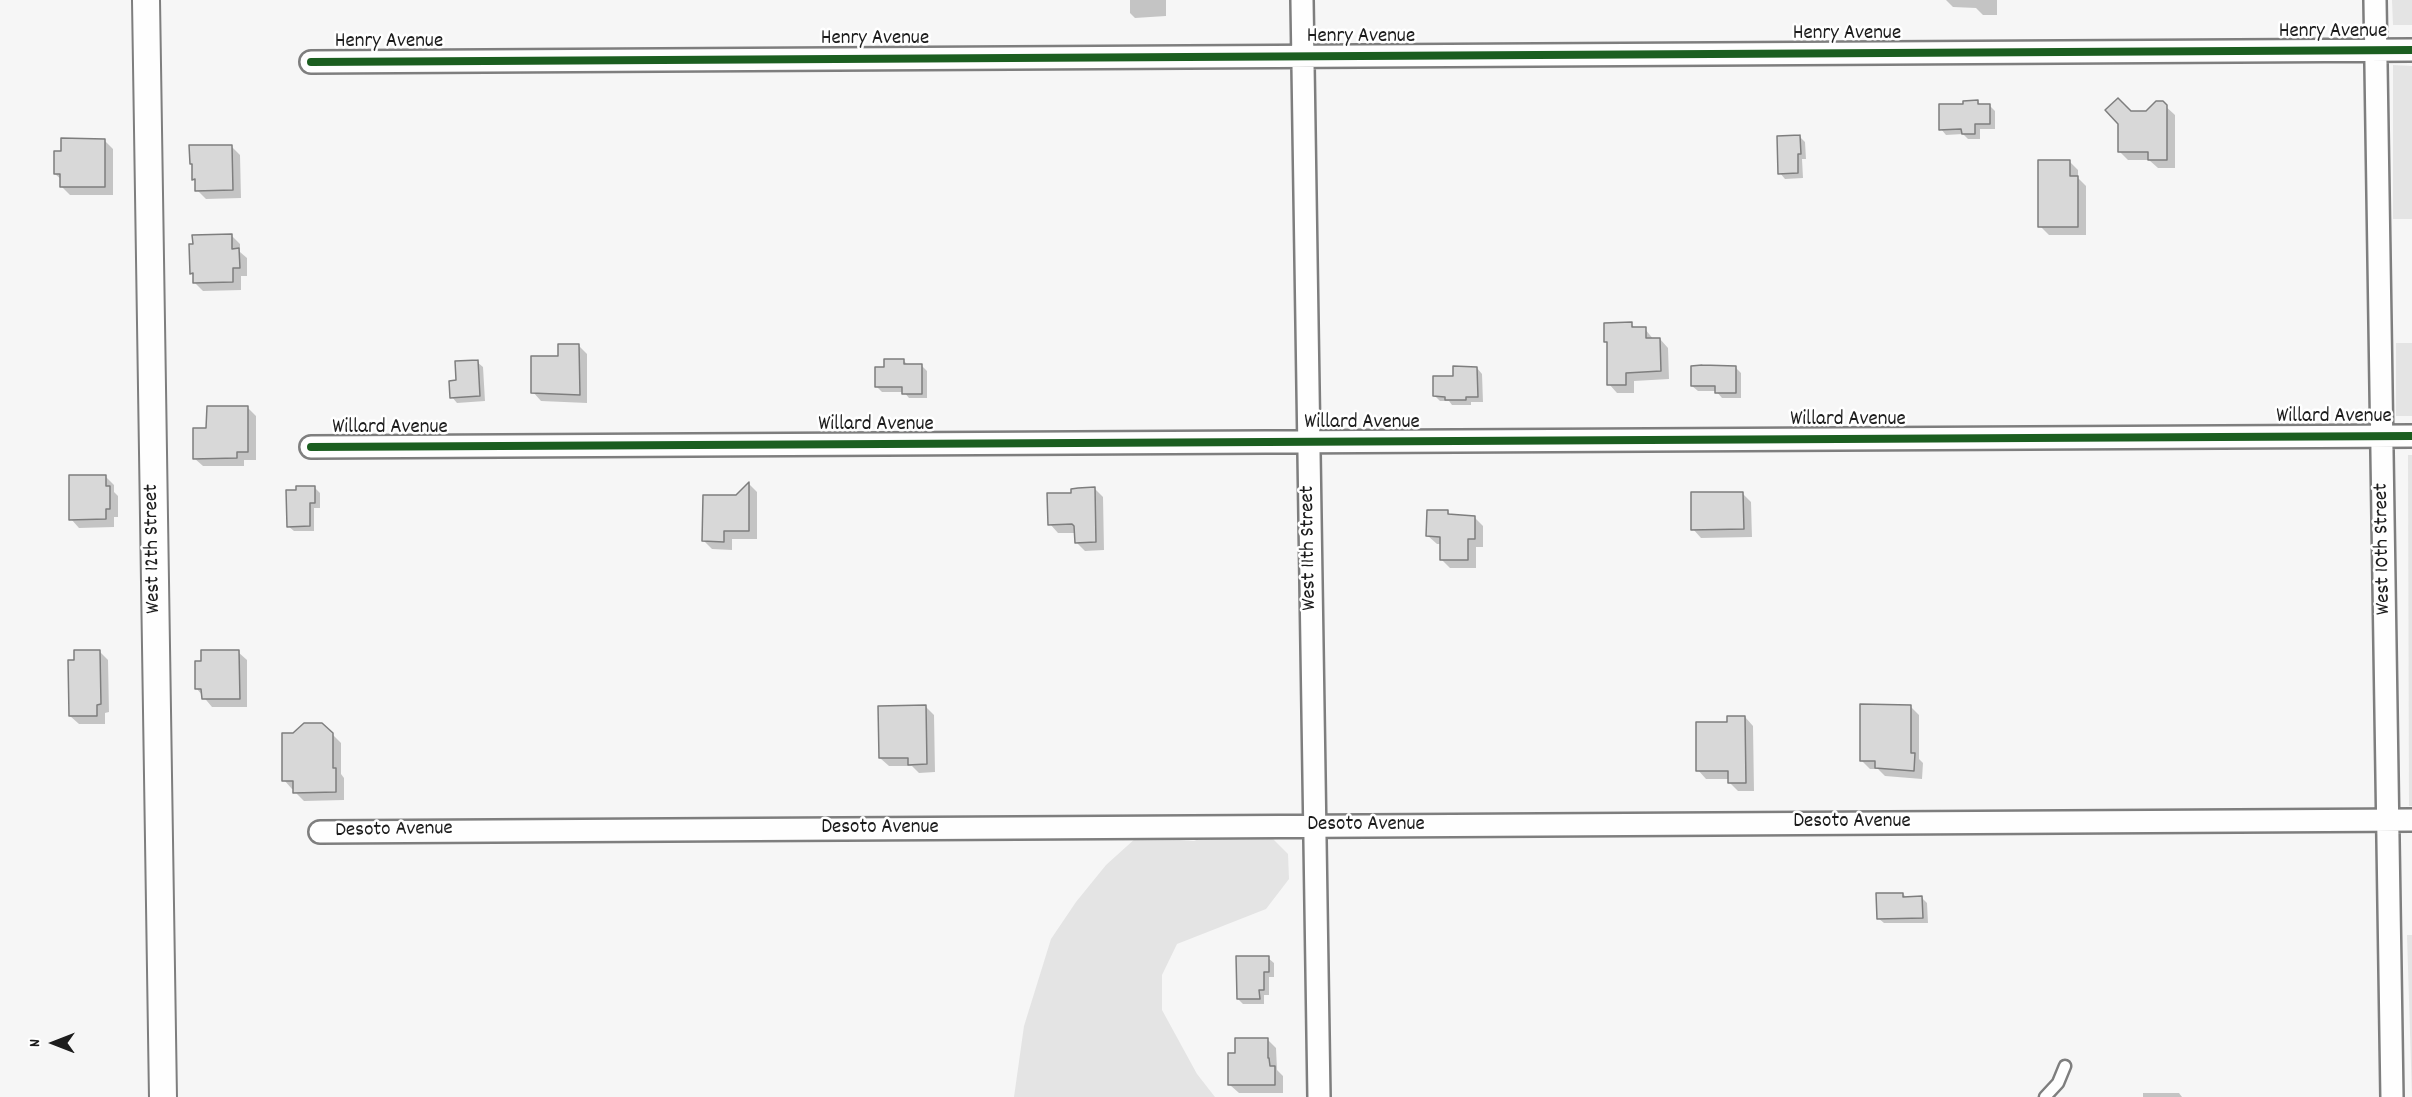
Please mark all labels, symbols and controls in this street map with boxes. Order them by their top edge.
street label: Henry Avenue [2279,20,2387,46]
street label: Henry Avenue [1793,22,1901,48]
street label: Henry Avenue [1307,25,1415,51]
street label: Henry Avenue [821,27,929,53]
street label: Henry Avenue [335,30,443,56]
street label: Willard Avenue [2276,405,2392,431]
street label: Willard Avenue [1790,408,1906,434]
street label: Willard Avenue [1304,411,1420,437]
street label: Willard Avenue [818,413,934,439]
street label: Willard Avenue [332,416,448,442]
street label: West 10th Street [2370,483,2398,615]
street label: West 12th Street [140,484,168,614]
street label: West 11th Street [1296,485,1324,611]
street label: Desoto Avenue [1793,810,1911,836]
street label: Desoto Avenue [1307,813,1425,839]
street label: Desoto Avenue [821,816,939,842]
street label: Desoto Avenue [335,817,453,845]
north arrow [24,1013,84,1073]
text: N [24,1039,47,1047]

